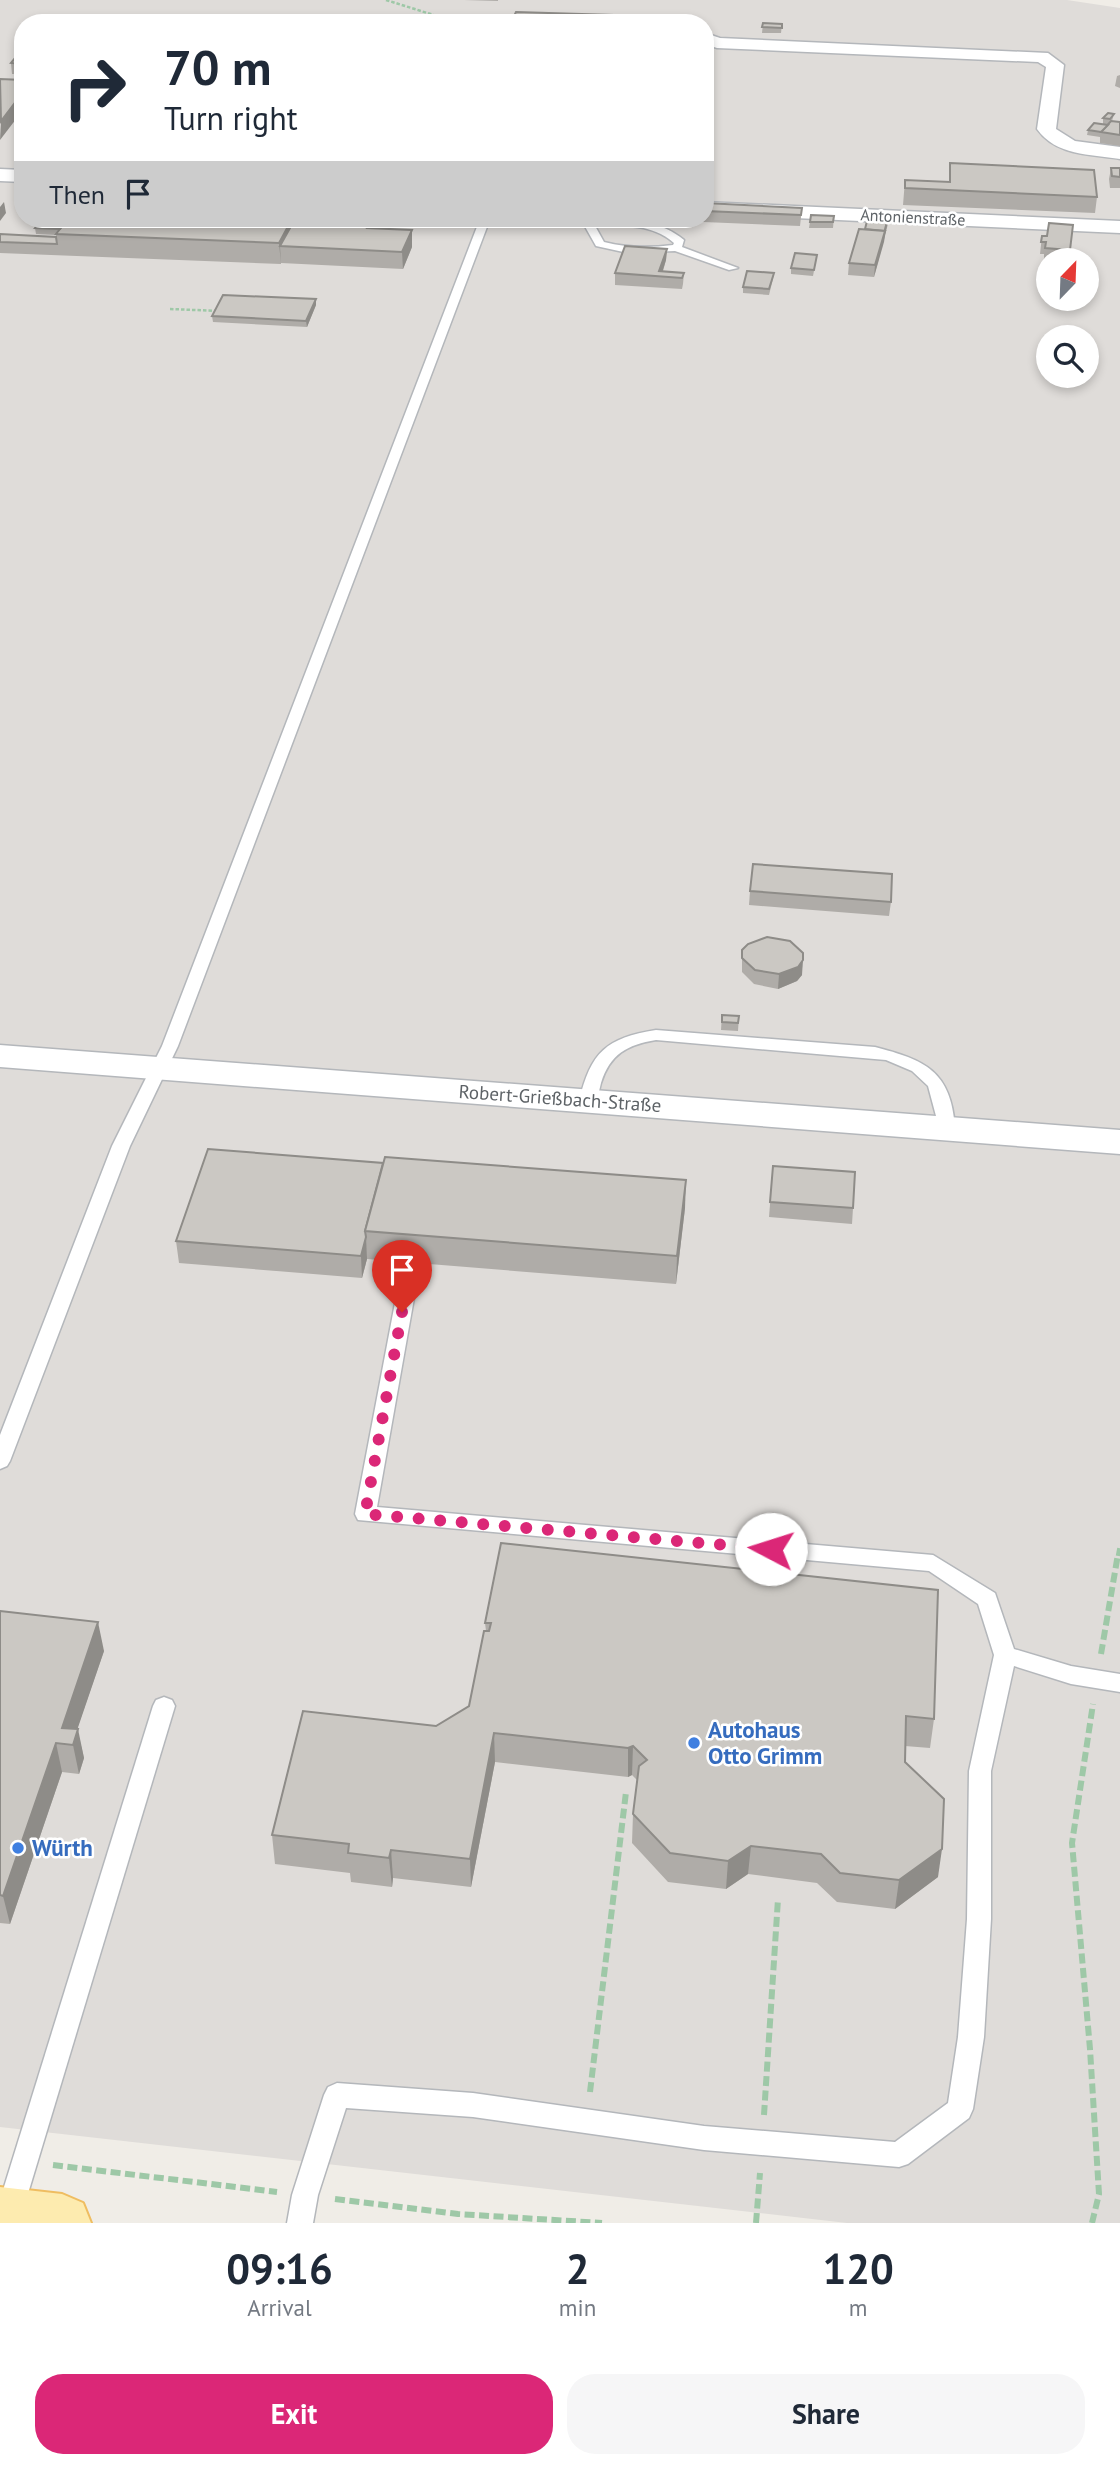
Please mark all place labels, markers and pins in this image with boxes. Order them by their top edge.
pin [372,1240,432,1312]
place label: Autohaus Otto Grimm [708,1715,822,1770]
marker: Autohaus Otto Grimm [686,1735,702,1751]
place label: Würth [32,1833,93,1862]
marker: Würth [10,1840,26,1856]

